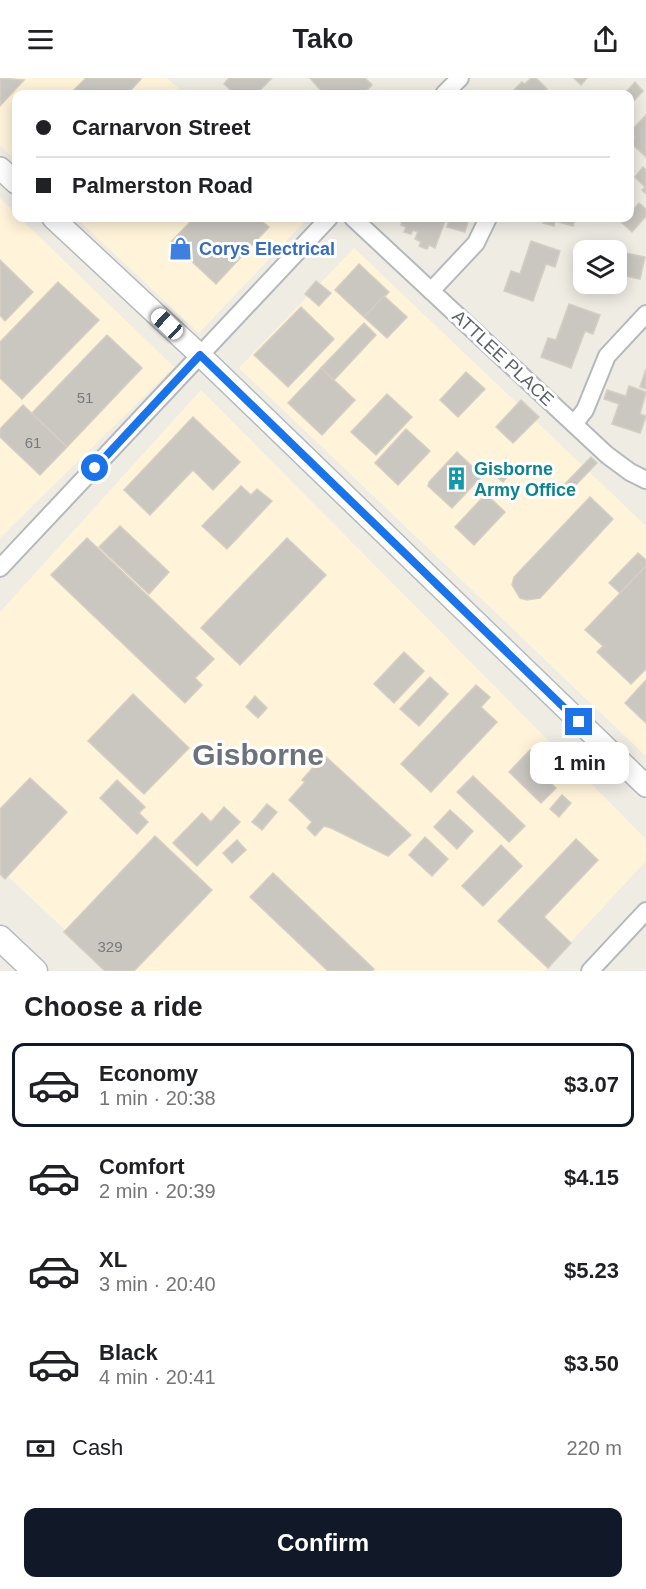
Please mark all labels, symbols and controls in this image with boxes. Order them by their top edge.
icon: menu [24,23,57,56]
icon: share [589,23,622,56]
text: Tako [292,24,354,54]
text: Carnarvon Street [72,115,251,140]
text: Palmerston Road [72,173,253,198]
shop icon: Corys Electrical [168,236,194,262]
place label: Corys Electrical [199,239,335,259]
map controls [573,240,627,294]
button: layers [573,240,627,294]
car [148,305,186,343]
street label: ATTLEE PLACE [448,306,558,410]
house number: 51 [77,389,93,406]
house number: 61 [25,434,41,451]
route start [81,454,108,481]
place label: Gisborne Army Office [474,459,576,500]
building icon: Gisborne Army Office [443,466,469,492]
route end [565,708,592,735]
district label: Gisborne [192,738,324,771]
callout: 1 min [530,743,628,785]
text: 1 min [553,752,606,774]
house number: 329 [97,938,123,955]
text: Choose a ride [24,992,203,1022]
icon: car [27,1058,81,1112]
text: Economy [99,1061,198,1086]
text: $3.07 [564,1072,619,1097]
text: 1 min · 20:38 [99,1087,216,1109]
icon: car [27,1151,81,1205]
text: Comfort [99,1154,185,1179]
text: $4.15 [564,1165,619,1190]
text: 2 min · 20:39 [99,1180,216,1202]
icon: car [27,1244,81,1298]
text: XL [99,1247,127,1272]
text: $5.23 [564,1258,619,1283]
text: 3 min · 20:40 [99,1273,216,1295]
icon: car [27,1337,81,1391]
text: Black [99,1340,158,1365]
text: $3.50 [564,1351,619,1376]
text: 4 min · 20:41 [99,1366,216,1388]
icon: cash [24,1432,57,1465]
text: Cash [72,1435,123,1460]
text: 220 m [566,1437,622,1459]
button: Confirm [24,1508,622,1577]

